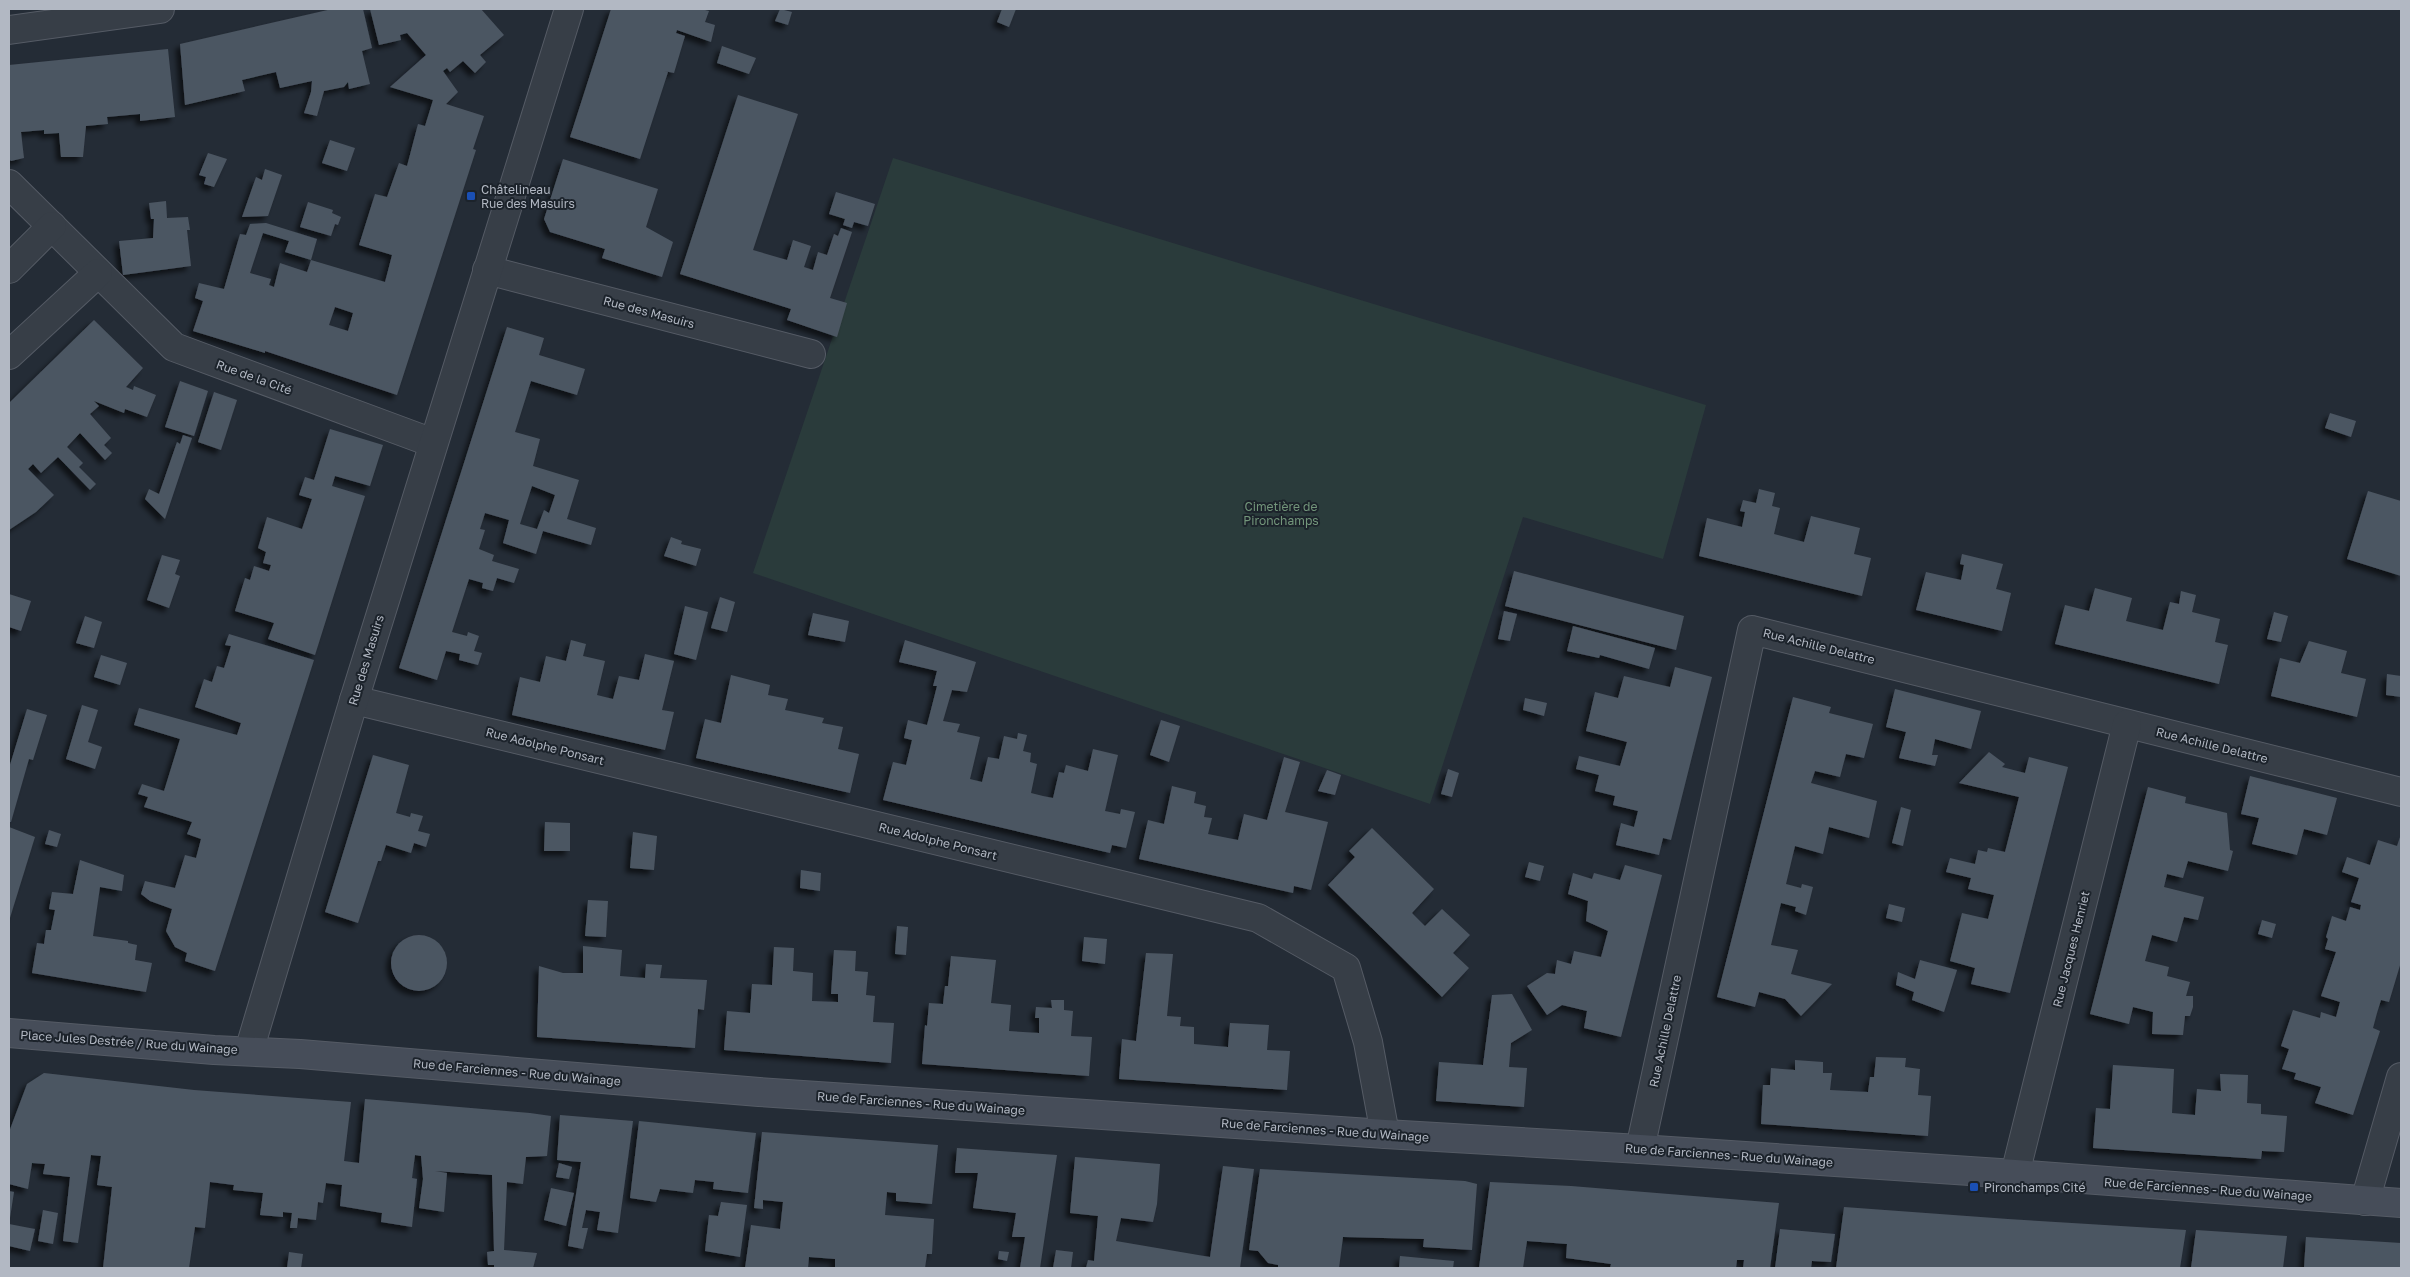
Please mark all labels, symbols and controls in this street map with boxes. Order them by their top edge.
place label: Châtelineau Rue des Masuirs [481,182,575,211]
marker: Châtelineau Rue des Masuirs [465,190,477,202]
street label: Rue des Masuirs [602,293,696,331]
street label: Rue de la Cité [214,356,294,398]
park label: Cimetière de Pironchamps [1243,499,1319,528]
street label: Rue des Masuirs [345,613,387,707]
street label: Rue Achille Delattre [1762,625,1876,667]
street label: Rue Adolphe Ponsart [484,724,606,768]
street label: Rue Achille Delattre [2155,724,2269,766]
street label: Rue Adolphe Ponsart [877,819,999,863]
street label: Rue Jacques Henriet [2049,889,2093,1009]
street label: Rue Achille Delattre [1646,973,1684,1089]
street label: Place Jules Destrée / Rue du Wainage [20,1027,238,1057]
street label: Rue de Farciennes - Rue du Wainage [413,1055,621,1089]
street label: Rue de Farciennes - Rue du Wainage [817,1088,1025,1118]
street label: Rue de Farciennes - Rue du Wainage [1221,1115,1429,1145]
street label: Rue de Farciennes - Rue du Wainage [1625,1140,1833,1170]
street label: Rue de Farciennes - Rue du Wainage [2104,1174,2312,1204]
place label: Pironchamps Cité [1984,1180,2085,1195]
marker: Pironchamps Cité [1968,1181,1980,1193]

